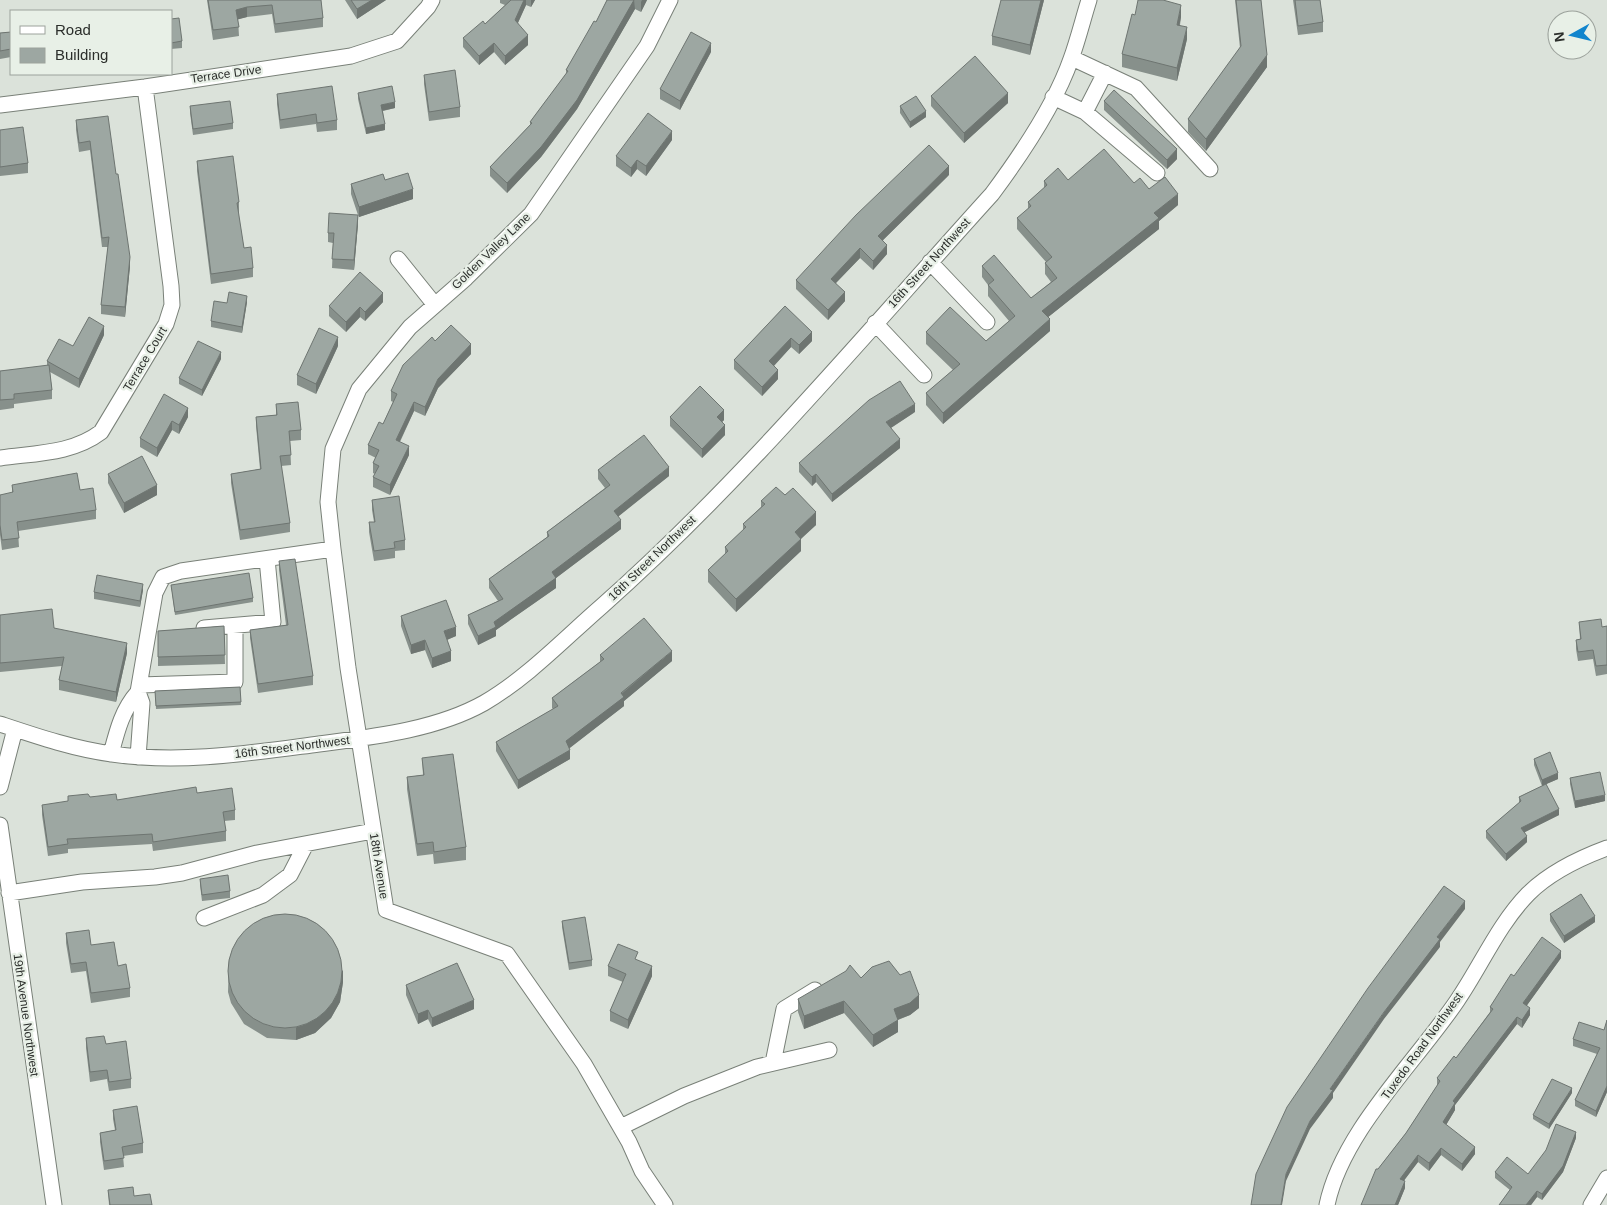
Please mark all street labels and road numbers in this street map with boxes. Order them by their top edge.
street label: Terrace Drive [190,62,263,86]
street label: Golden Valley Lane [449,210,533,292]
street label: 16th Street Northwest [885,215,973,311]
street label: Terrace Court [120,324,170,394]
street label: 16th Street Northwest [605,512,699,603]
street label: 16th Street Northwest [234,733,351,761]
street label: 18th Avenue [367,832,391,900]
street label: 19th Avenue Northwest [10,953,42,1078]
street label: Tuxedo Road Northwest [1378,989,1466,1102]

